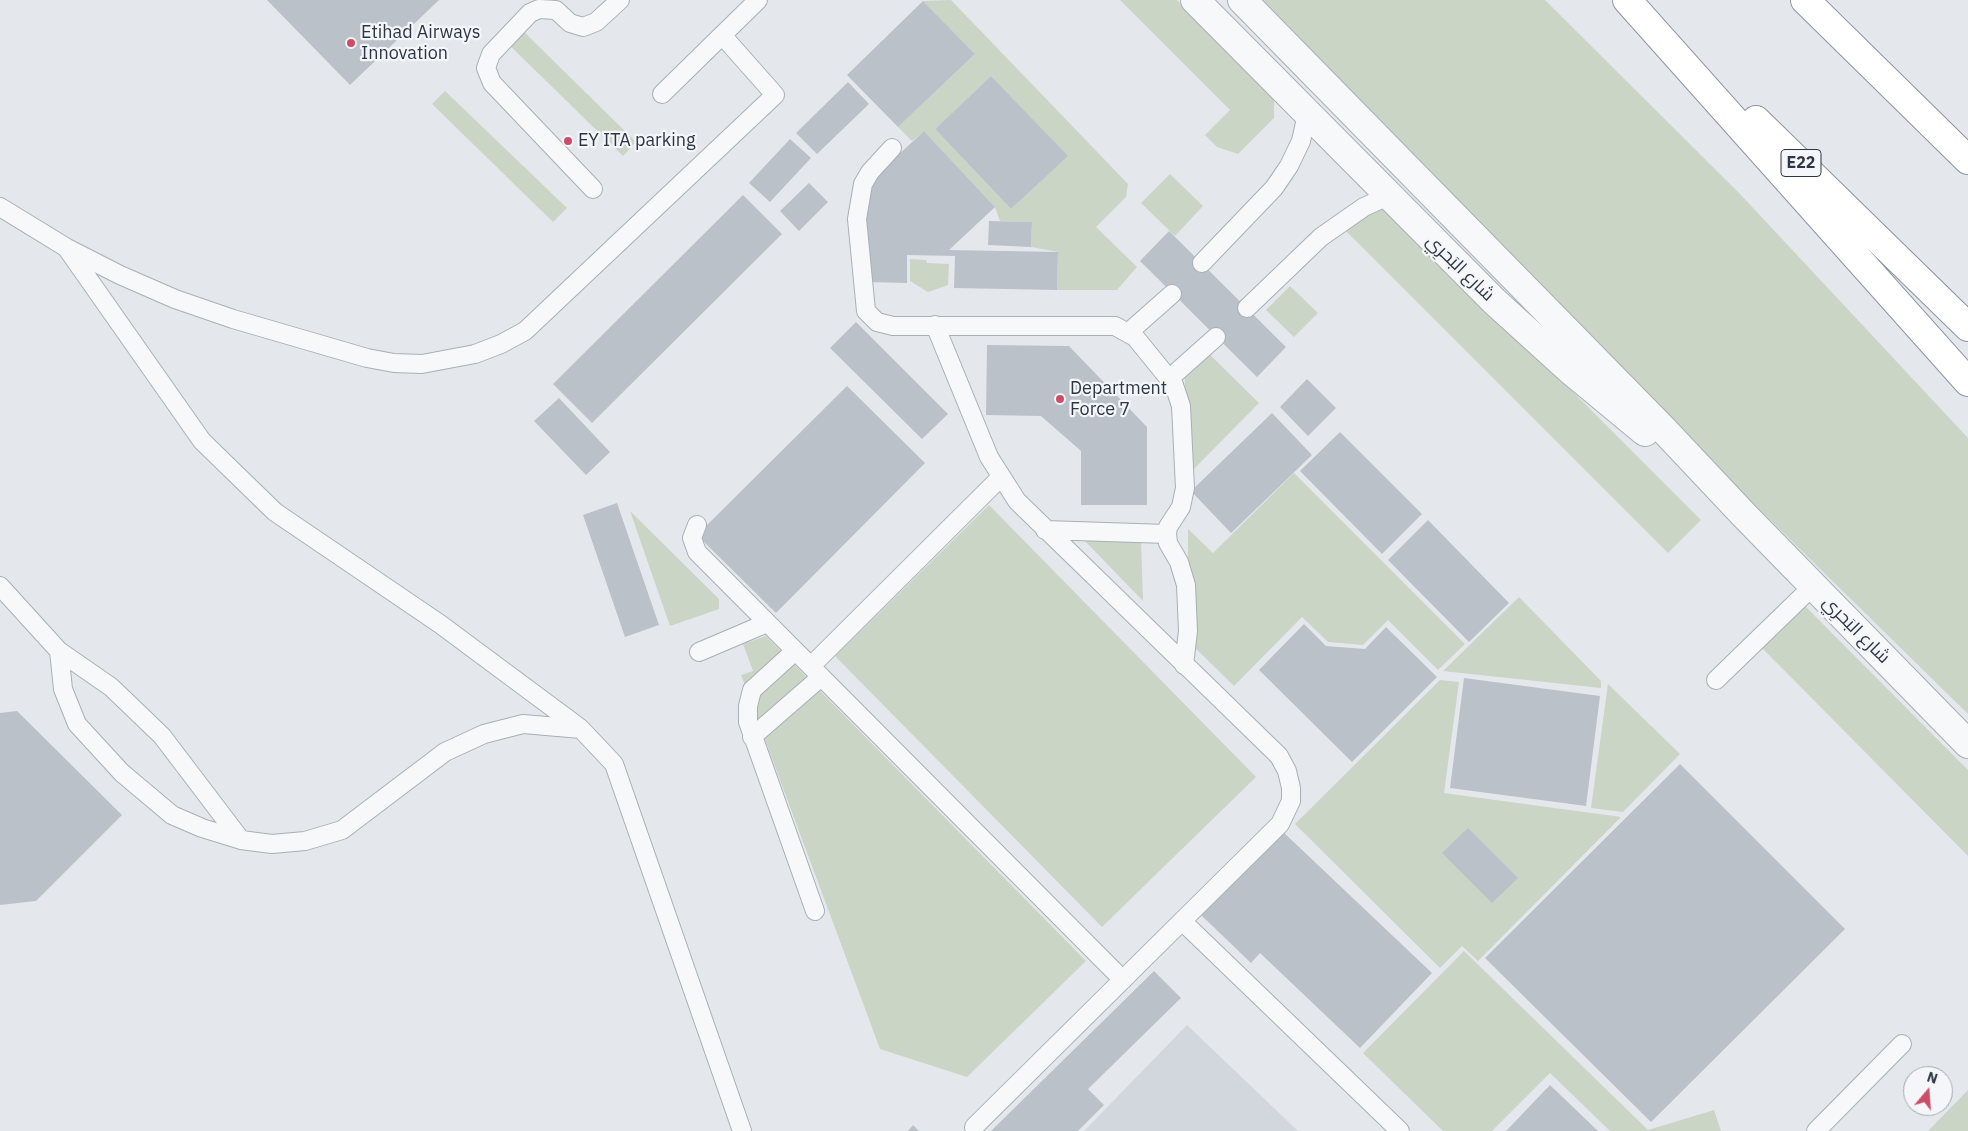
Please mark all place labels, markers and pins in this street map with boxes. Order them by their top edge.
place label: Etihad Airways Innovation [361,22,480,64]
marker: Etihad Airways Innovation [345,37,357,49]
place label: EY ITA parking [578,130,695,152]
marker: EY ITA parking [562,135,574,147]
place label: Department Force 7 [1070,378,1167,420]
marker: Department Force 7 [1054,393,1066,405]

